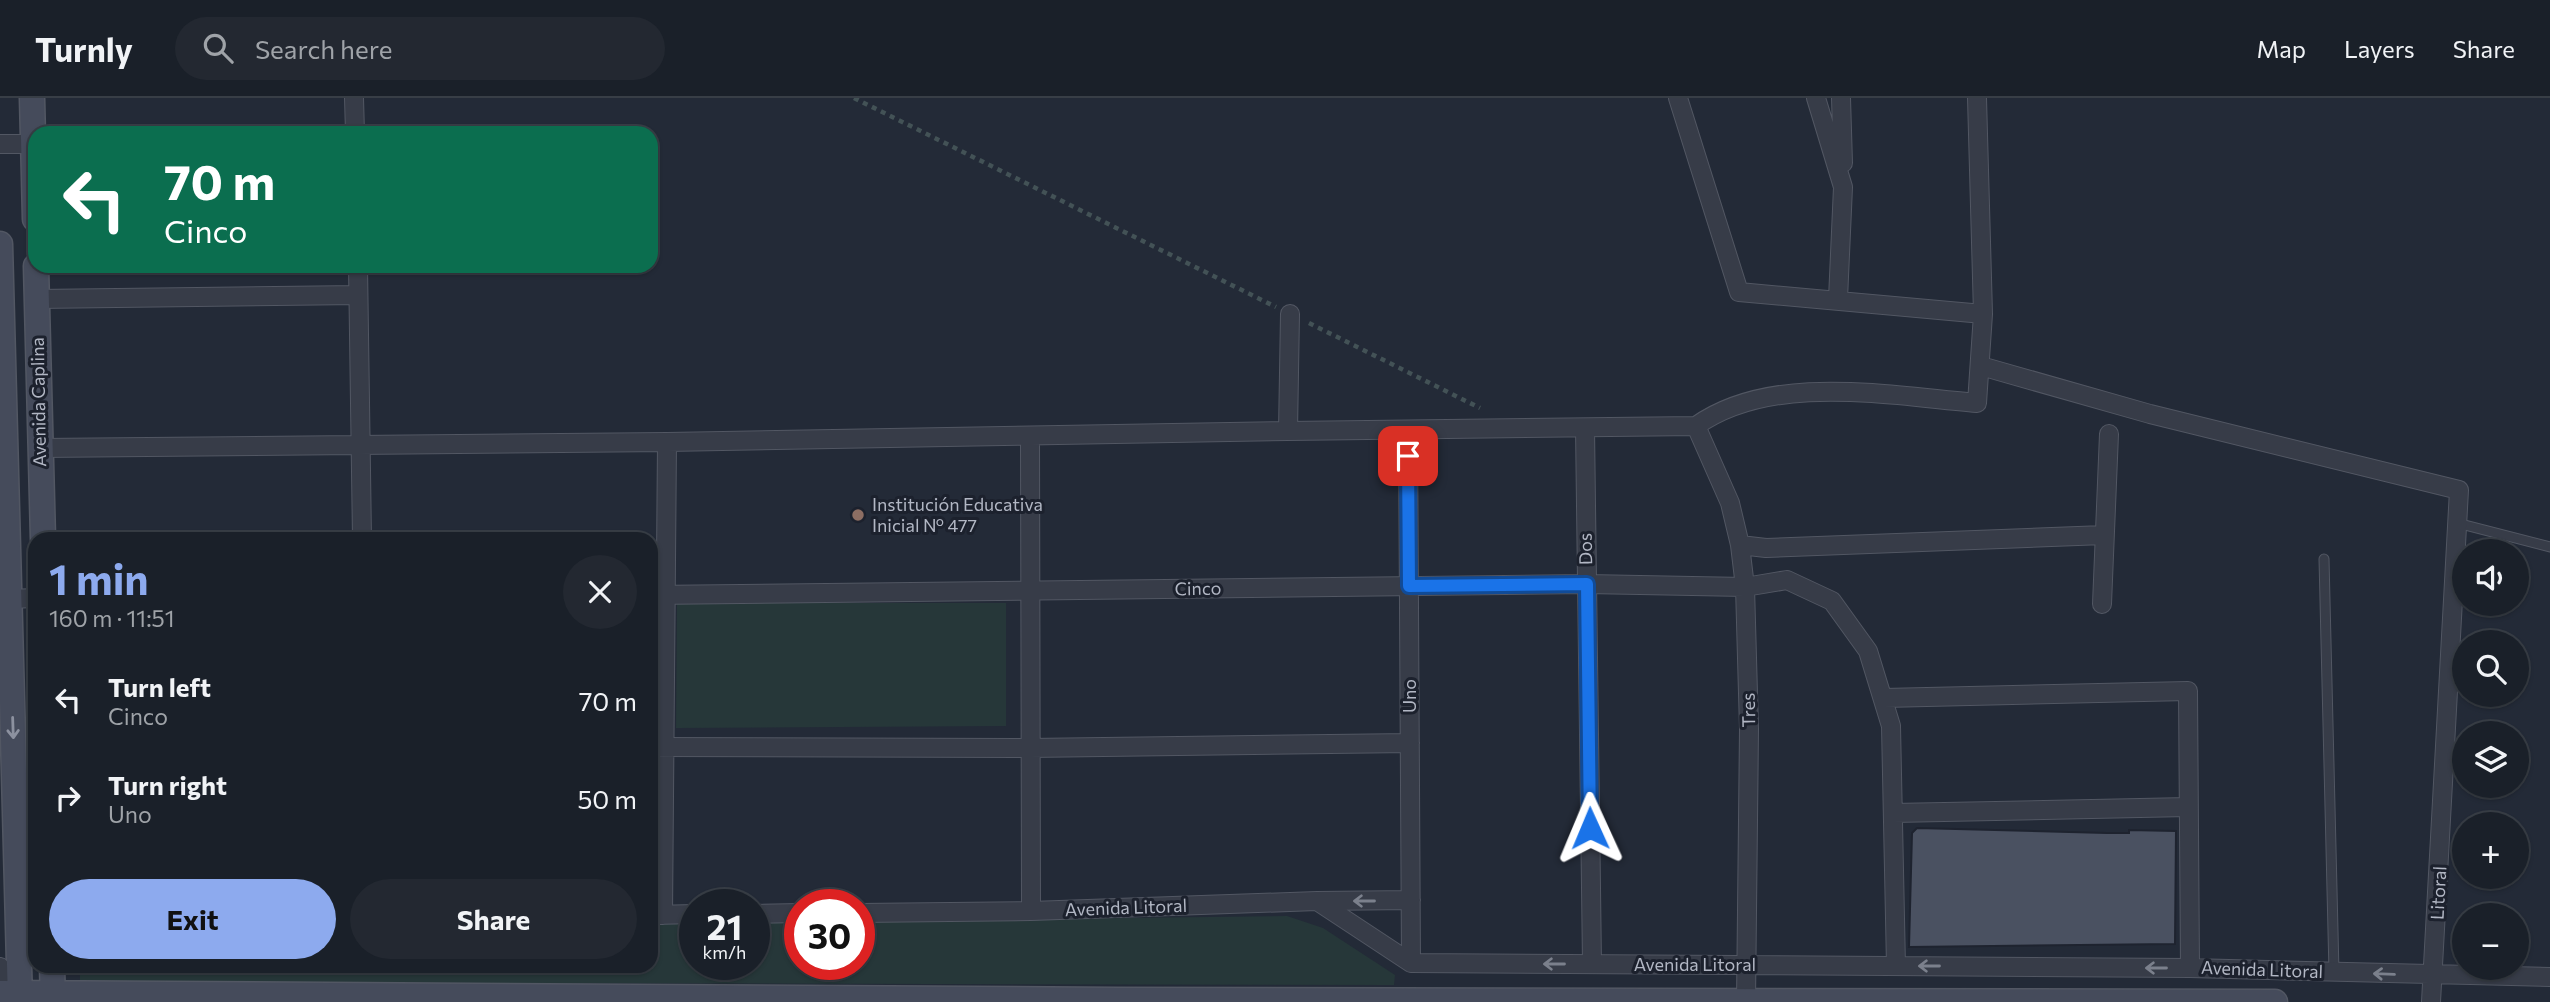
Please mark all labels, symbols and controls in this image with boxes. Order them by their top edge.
search box [175,17,665,80]
text: Turnly [35,28,133,69]
icon: search [199,29,237,67]
text: Search here [255,33,392,64]
text: Map [2257,34,2306,63]
text: Layers [2344,34,2415,63]
text: Share [2453,34,2515,63]
text: 70 m [164,150,275,210]
icon: left [49,154,140,245]
text: Cinco [164,210,247,250]
street label: Avenida Caplina [26,337,50,467]
pin [1378,426,1438,486]
icon: arrive [1389,437,1427,475]
place label: Institución Educativa Inicial Nº 477 [872,493,1043,536]
marker: Institución Educativa Inicial Nº 477 [850,507,866,523]
street label: Dos [1574,533,1596,565]
map controls [2452,539,2529,980]
button: sound [2452,539,2529,616]
text: 1 min [49,552,149,604]
button: close [563,555,637,629]
street label: Cinco [1174,577,1222,599]
text: 160 m · 11:51 [49,604,175,632]
button: search [2452,630,2529,707]
text: Turn left [108,671,211,702]
street label: Uno [1398,679,1420,713]
icon: left [49,681,87,719]
text: 70 m [579,685,637,716]
street label: Tres [1737,693,1759,728]
text: Cinco [108,702,168,730]
one-way arrow [6,716,20,739]
button: layers [2452,721,2529,798]
text: Turn right [108,769,227,800]
icon: right [49,779,87,817]
text: 50 m [577,783,637,814]
position arrow [1553,791,1627,865]
text: Uno [108,800,152,828]
button: + [2452,812,2529,889]
street label: Litoral [2426,865,2450,920]
button: Exit [49,879,336,959]
button: Share [350,879,637,959]
speed limit sign: 30 [784,889,875,980]
street label: Avenida Litoral [1064,894,1187,920]
one-way arrow [1353,894,1376,908]
button: − [2452,903,2529,980]
text: 21 [707,904,742,947]
text: km/h [703,941,746,963]
street label: Avenida Litoral [1634,953,1756,975]
street label: Avenida Litoral [2201,956,2324,982]
one-way arrow [1543,957,1566,971]
one-way arrow [1918,959,1941,973]
one-way arrow [2145,961,2168,975]
one-way arrow [2373,967,2396,980]

